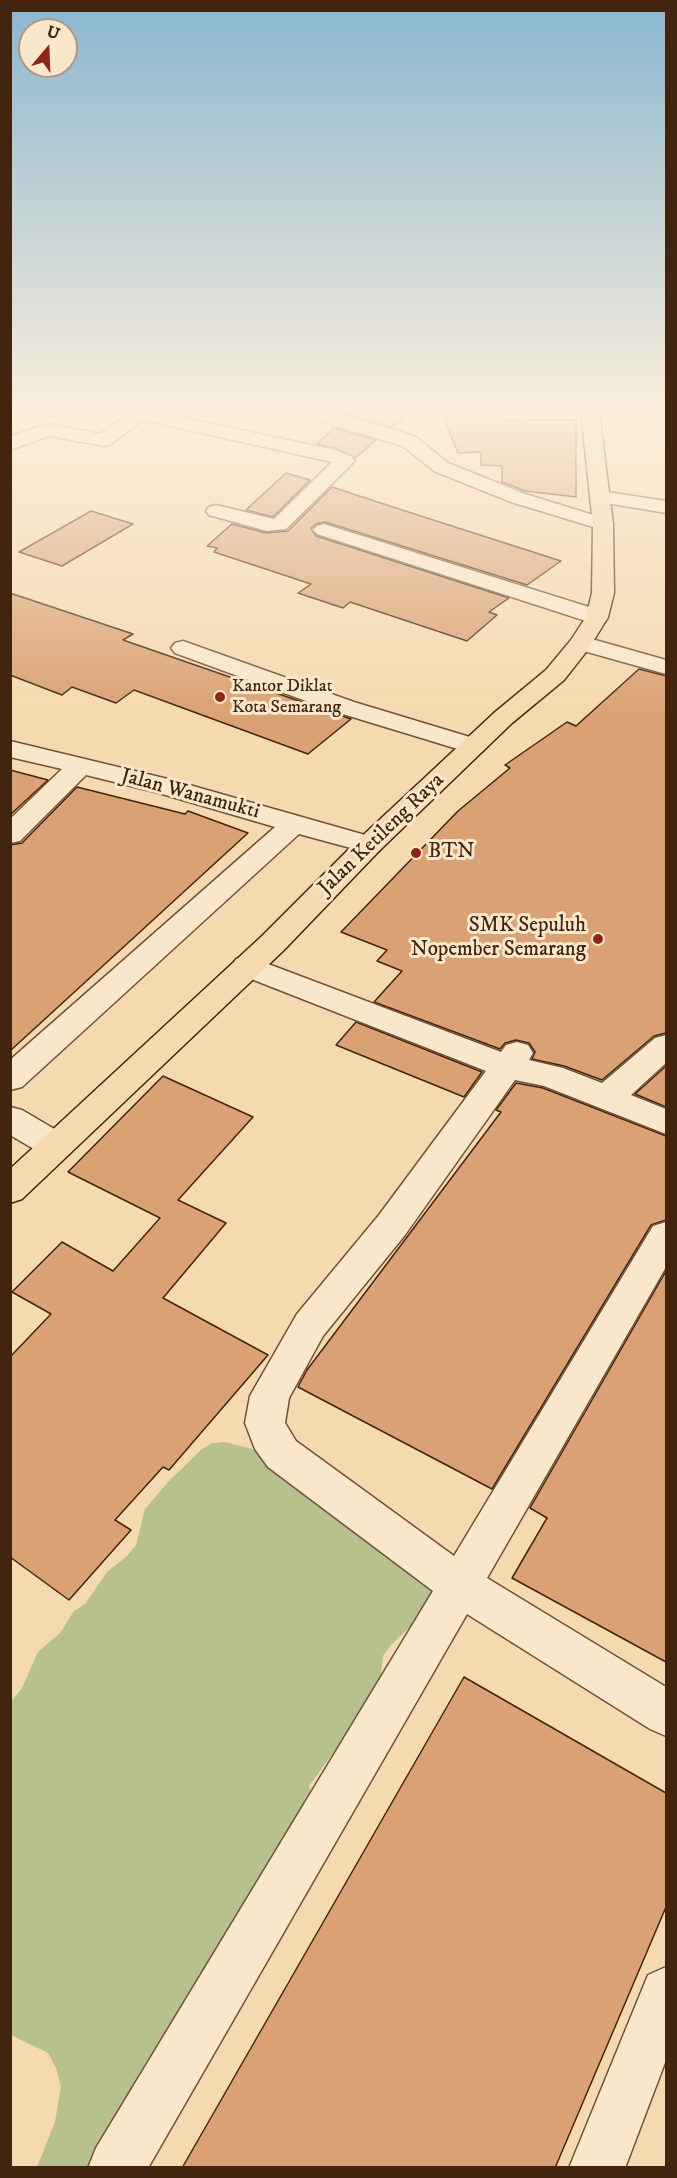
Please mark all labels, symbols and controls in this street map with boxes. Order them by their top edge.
north arrow [18,18,78,78]
text: U [44,21,62,44]
place label: Kantor Diklat Kota Semarang [232,676,341,718]
marker: Kantor Diklat Kota Semarang [213,690,227,704]
street label: Jalan Wanamukti [118,764,262,826]
street label: Jalan Ketileng Raya [314,769,450,901]
place label: BTN [428,840,474,866]
marker: BTN [409,846,423,860]
place label: SMK Sepuluh Nopember Semarang [411,914,586,964]
marker: SMK Sepuluh Nopember Semarang [591,932,605,946]

